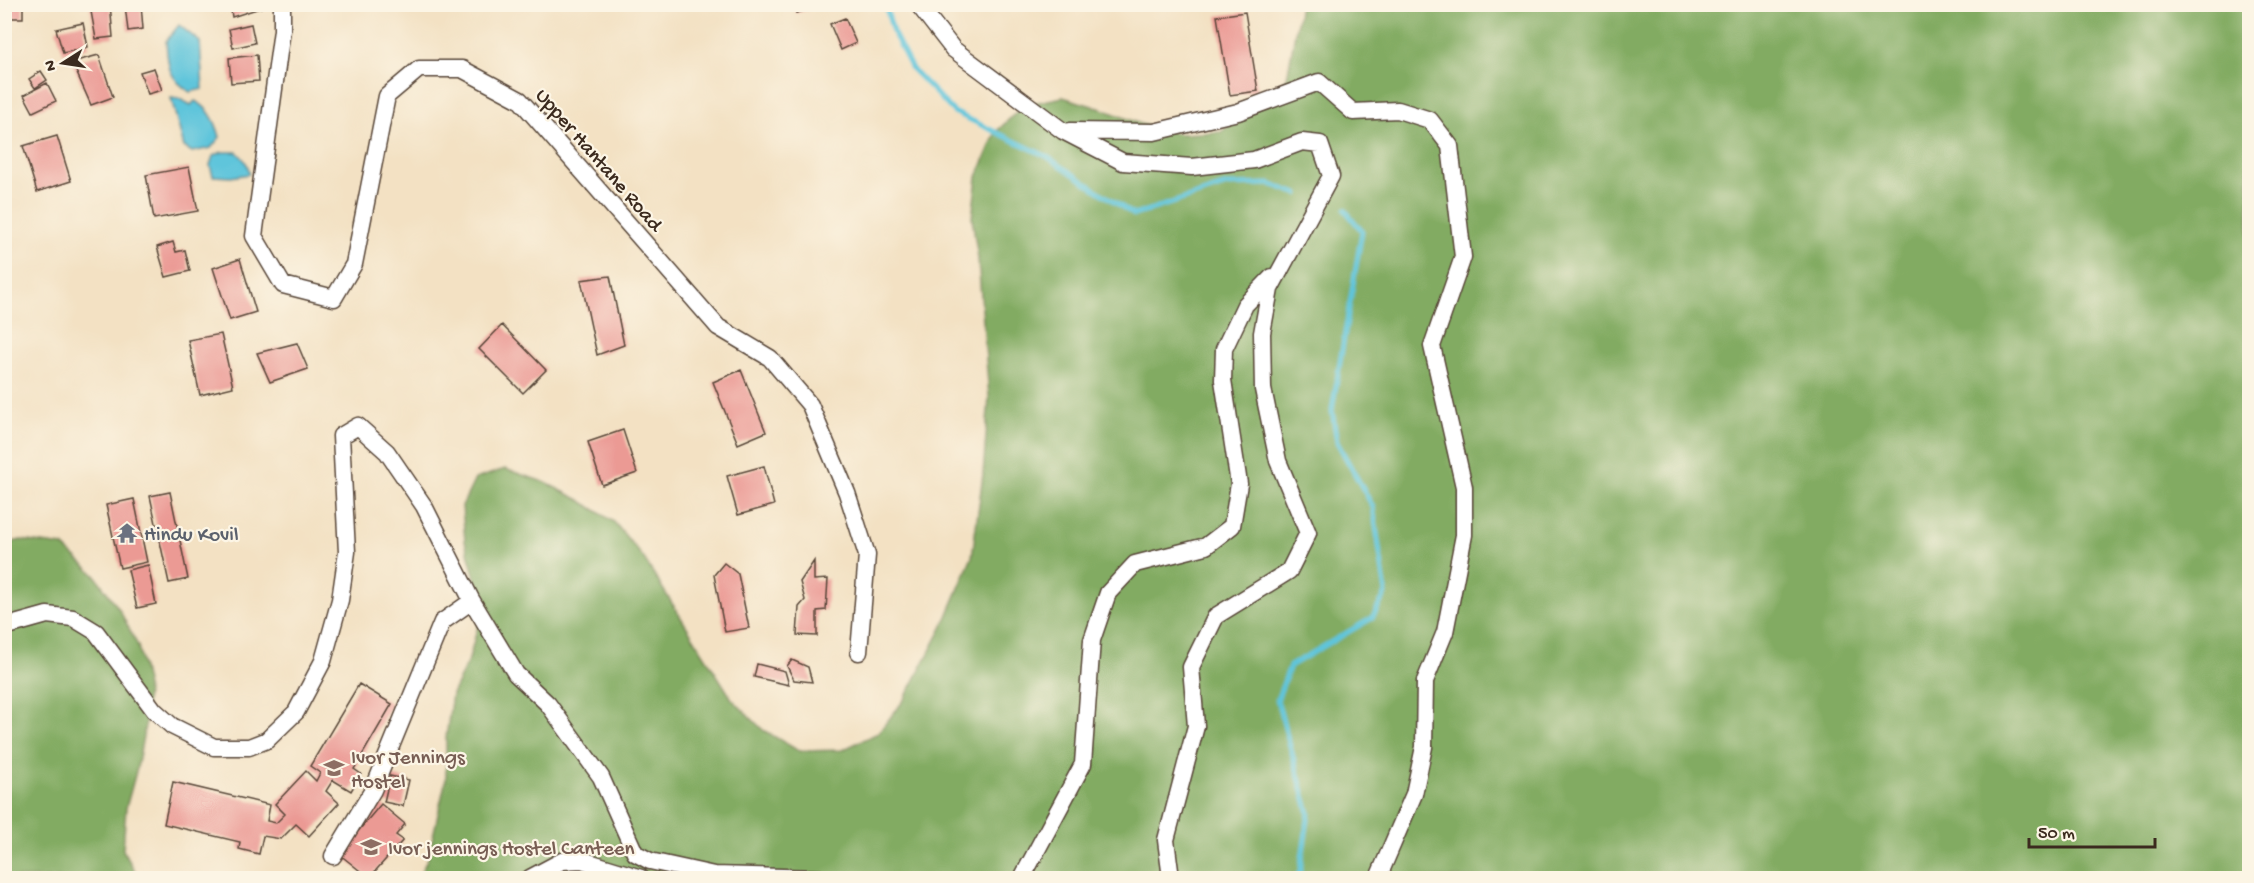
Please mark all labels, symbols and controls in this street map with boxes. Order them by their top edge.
north arrow [33,33,93,93]
text: N [41,58,62,72]
street label: Upper Hantane Road [528,85,667,239]
temple icon: Hindu Kovil [115,521,139,545]
place label: Hindu Kovil [144,524,239,549]
place label: Ivor Jennings Hostel [351,747,466,796]
school or university icon: Ivor Jennings Hostel [322,756,346,780]
scale bar [2029,811,2155,849]
text: 50 m [2038,824,2075,845]
school or university icon: Ivor jennings Hostel Canteen [359,835,383,859]
place label: Ivor jennings Hostel Canteen [388,838,635,863]

